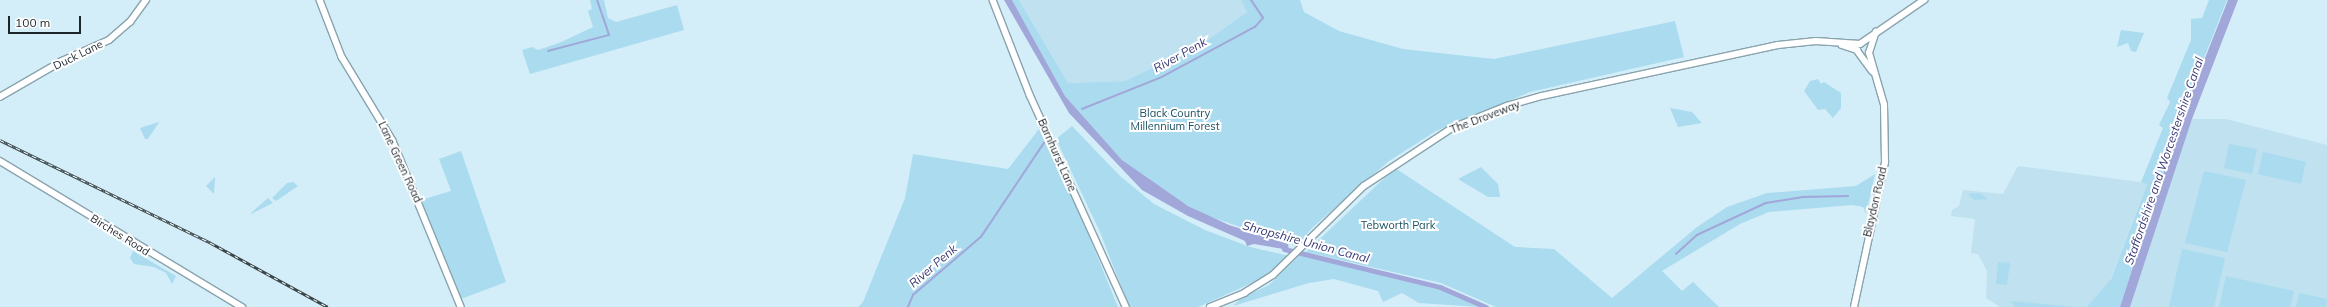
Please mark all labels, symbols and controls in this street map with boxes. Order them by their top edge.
scale bar [10,8,83,34]
text: 100 m [15,15,50,30]
water label: River Penk [1151,34,1209,76]
street label: Duck Lane [51,37,105,73]
water label: Staffordshire and Worcestershire Canal [2122,55,2206,267]
street label: The Droveway [1448,98,1522,136]
park label: Black Country Millennium Forest [1130,107,1220,133]
street label: Barnhurst Lane [1035,117,1079,193]
street label: Lane Green Road [375,119,425,205]
street label: Blaydon Road [1861,166,1889,238]
street label: Birches Road [88,212,152,258]
water label: Shropshire Union Canal [1241,218,1371,266]
park label: Tebworth Park [1361,218,1435,232]
water label: River Penk [906,241,960,291]

